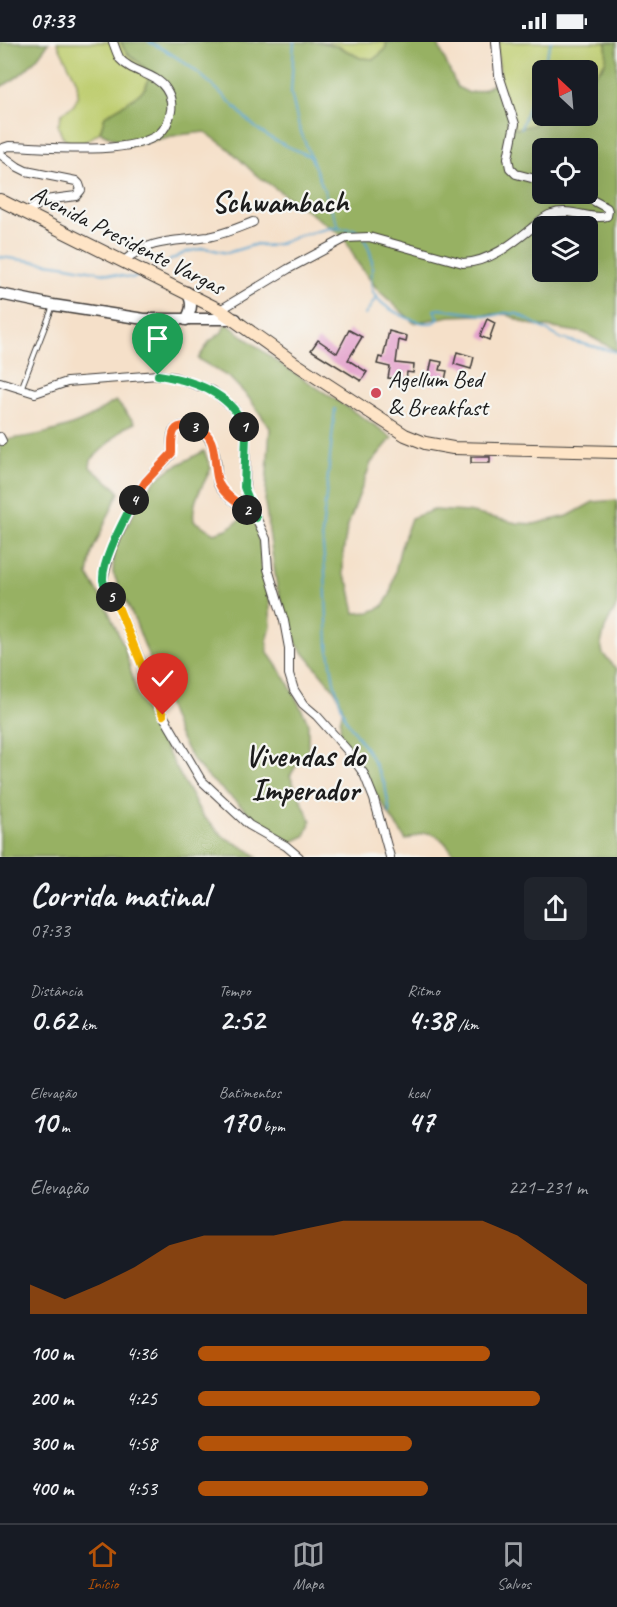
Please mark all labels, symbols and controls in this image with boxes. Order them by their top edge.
text: 07:33 [30,7,74,35]
north arrow [532,60,598,126]
map controls [532,60,598,282]
button: locate [532,138,598,204]
street label: Avenida Presidente Vargas [26,178,231,303]
district label: Schwambach [212,183,350,221]
button: layers [532,216,598,282]
pin [132,313,183,375]
icon: arrive [141,322,174,355]
place label: Agellum Bed & Breakfast [388,364,490,422]
marker: Agellum Bed & Breakfast [369,386,383,400]
pin: 3 [179,412,209,442]
pin: 1 [229,412,259,442]
text: 3 [190,417,198,437]
text: 1 [240,417,248,437]
pin: 4 [119,485,149,515]
text: 4 [130,490,138,510]
pin: 2 [232,495,262,525]
text: 2 [243,500,251,520]
pin: 5 [96,582,126,612]
text: 5 [108,587,114,607]
pin [137,653,188,715]
icon: check [146,662,179,695]
district label: Vivendas do Imperador [245,737,367,809]
text: Corrida matinal [30,874,209,916]
button: share [524,877,587,940]
text: 07:33 [30,918,70,943]
text: Distância [30,981,82,1001]
text: Tempo [219,981,250,1001]
text: Ritmo [407,981,440,1001]
text: 0.62 [30,1001,77,1039]
text: 2:52 [219,1001,265,1039]
text: 4:38 [407,1001,454,1039]
text: km [77,1015,97,1035]
text: /km [454,1015,479,1035]
text: Elevação [30,1083,76,1103]
text: Batimentos [219,1083,281,1103]
text: kcal [407,1083,428,1103]
text: 10 [30,1103,57,1141]
text: 170 [219,1103,259,1141]
text: 47 [407,1103,434,1141]
text: m [57,1117,70,1137]
text: bpm [259,1117,285,1137]
text: Elevação [30,1175,88,1200]
text: 221–231 m [508,1175,587,1200]
text: 100 m [30,1341,73,1366]
text: 4:36 [126,1341,157,1366]
text: 200 m [30,1386,73,1411]
text: 4:25 [126,1386,157,1411]
text: 300 m [30,1431,73,1456]
text: 4:58 [126,1431,157,1456]
text: 400 m [30,1476,73,1501]
text: 4:53 [126,1476,157,1501]
tab: Início [86,1538,119,1594]
tab: Mapa [292,1538,325,1594]
tab: Salvos [497,1538,531,1594]

